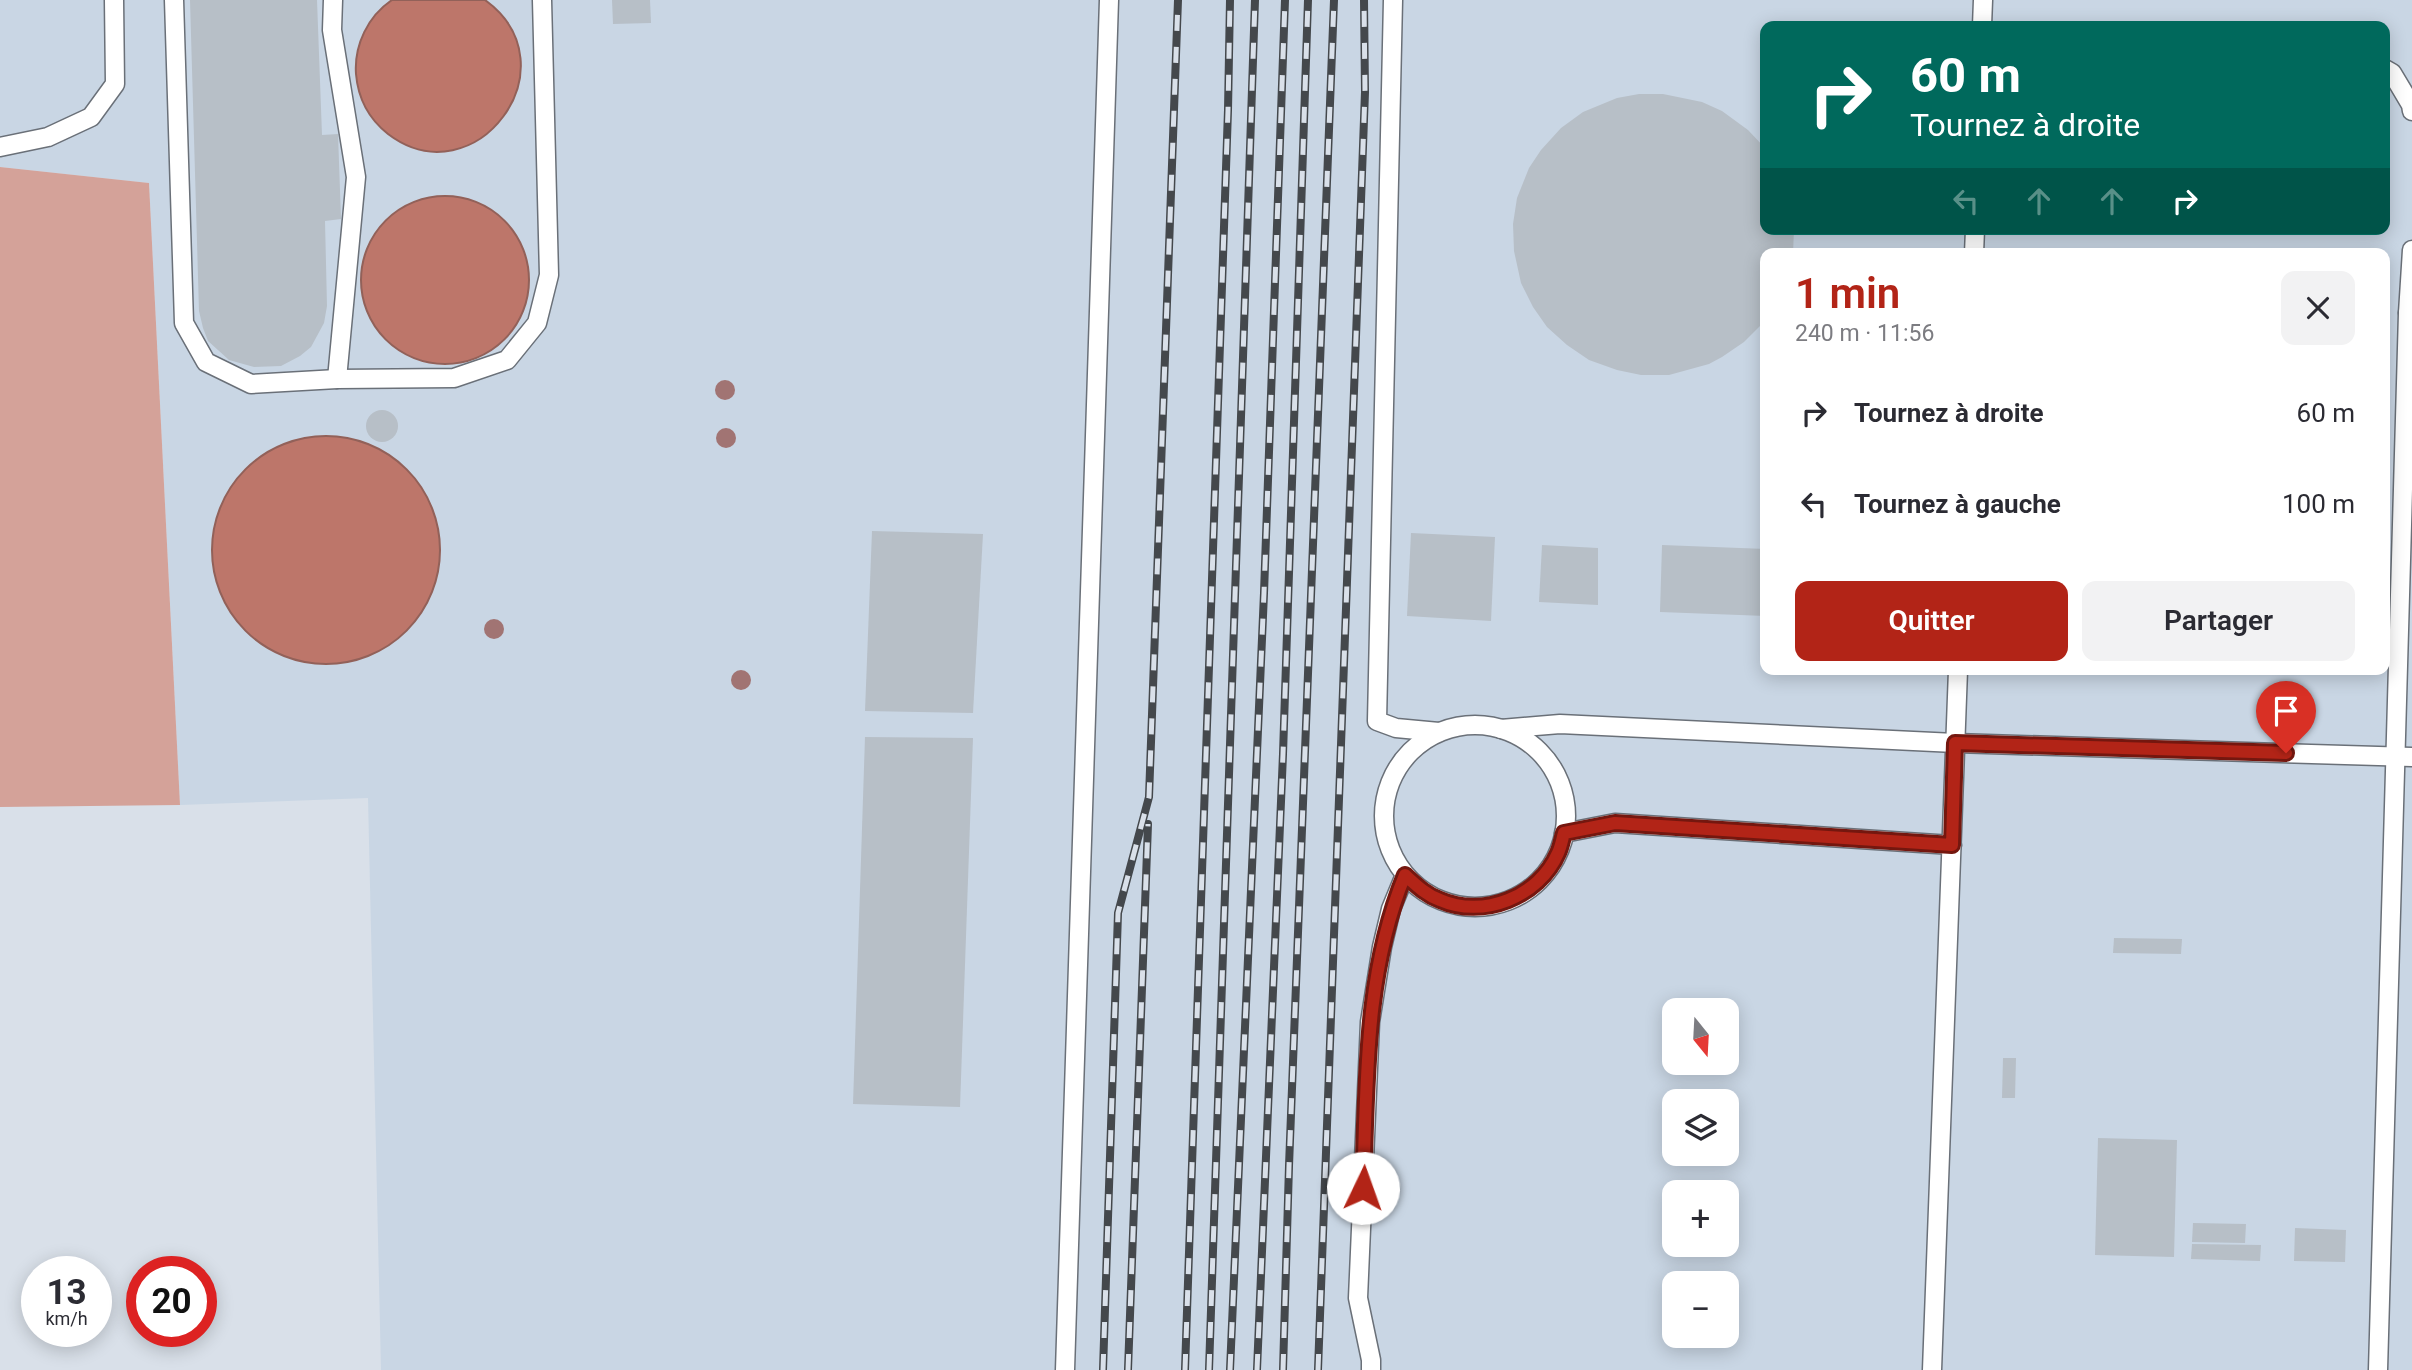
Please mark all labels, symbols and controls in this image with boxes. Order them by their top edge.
text: 60 m [1910,47,2021,104]
icon: right [1795,49,1886,140]
text: Tournez à droite [1910,106,2140,144]
icon: left [1947,182,1985,220]
icon: ahead [2020,182,2058,220]
icon: ahead [2093,182,2131,220]
icon: right [2166,182,2204,220]
text: 1 min [1795,269,1900,318]
button: close [2281,271,2355,345]
text: 240 m · 11:56 [1795,320,1934,347]
icon: right [1795,394,1833,432]
text: Tournez à droite [1854,398,2044,428]
text: 60 m [2297,398,2355,428]
icon: left [1795,485,1833,523]
text: Tournez à gauche [1854,489,2061,519]
text: 100 m [2282,489,2355,519]
button: Quitter [1795,581,2068,661]
button: Partager [2082,581,2355,661]
pin [2256,681,2316,753]
icon: arrive [2267,692,2305,730]
north arrow [1662,998,1740,1074]
map controls [1662,998,1739,1348]
button: layers [1662,1089,1739,1166]
position arrow [1326,1151,1400,1225]
button: + [1662,1180,1739,1257]
speed limit sign: 20 [126,1256,217,1347]
button: − [1662,1271,1739,1348]
text: 13 [46,1272,87,1313]
text: km/h [45,1308,88,1329]

